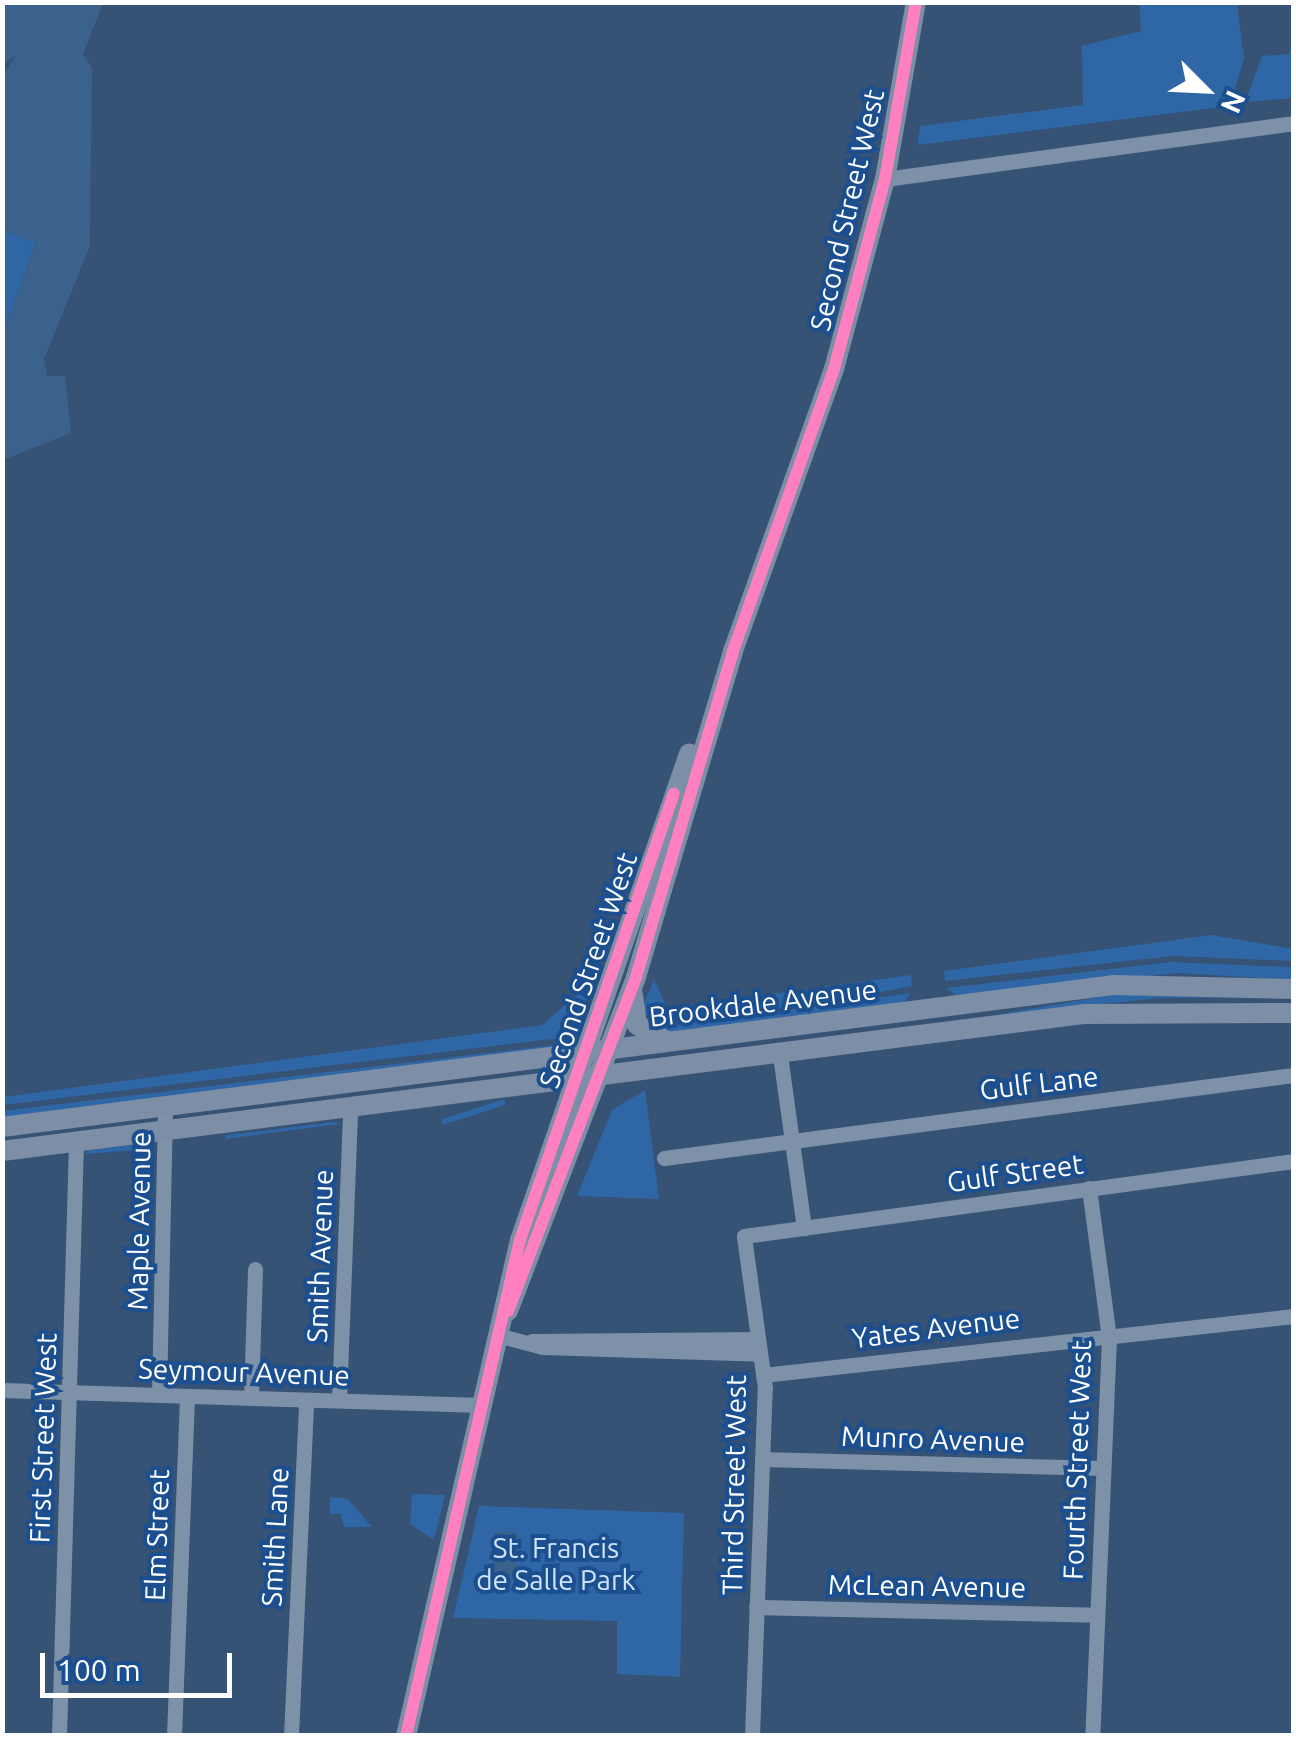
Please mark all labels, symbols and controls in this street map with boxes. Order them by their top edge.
north arrow [1156,40,1256,140]
street label: Second Street West [803,86,891,334]
text: N [1215,87,1252,118]
street label: Second Street West [532,848,644,1092]
street label: Brookdale Avenue [647,972,879,1034]
street label: Gulf Lane [978,1059,1100,1107]
street label: Maple Avenue [121,1131,157,1311]
street label: Gulf Street [945,1147,1085,1199]
street label: Smith Avenue [300,1169,340,1343]
street label: Yates Avenue [850,1301,1022,1355]
street label: First Street West [23,1332,63,1544]
street label: Fourth Street West [1056,1340,1098,1580]
street label: Seymour Avenue [138,1352,350,1392]
street label: Third Street West [715,1375,753,1595]
street label: Munro Avenue [840,1419,1026,1459]
street label: Smith Lane [255,1467,295,1607]
street label: Elm Street [138,1469,176,1601]
park label: St. Francis de Salle Park [476,1531,636,1597]
street label: McLean Avenue [828,1567,1026,1605]
scale bar [45,1633,238,1695]
text: 100 m [57,1653,141,1687]

